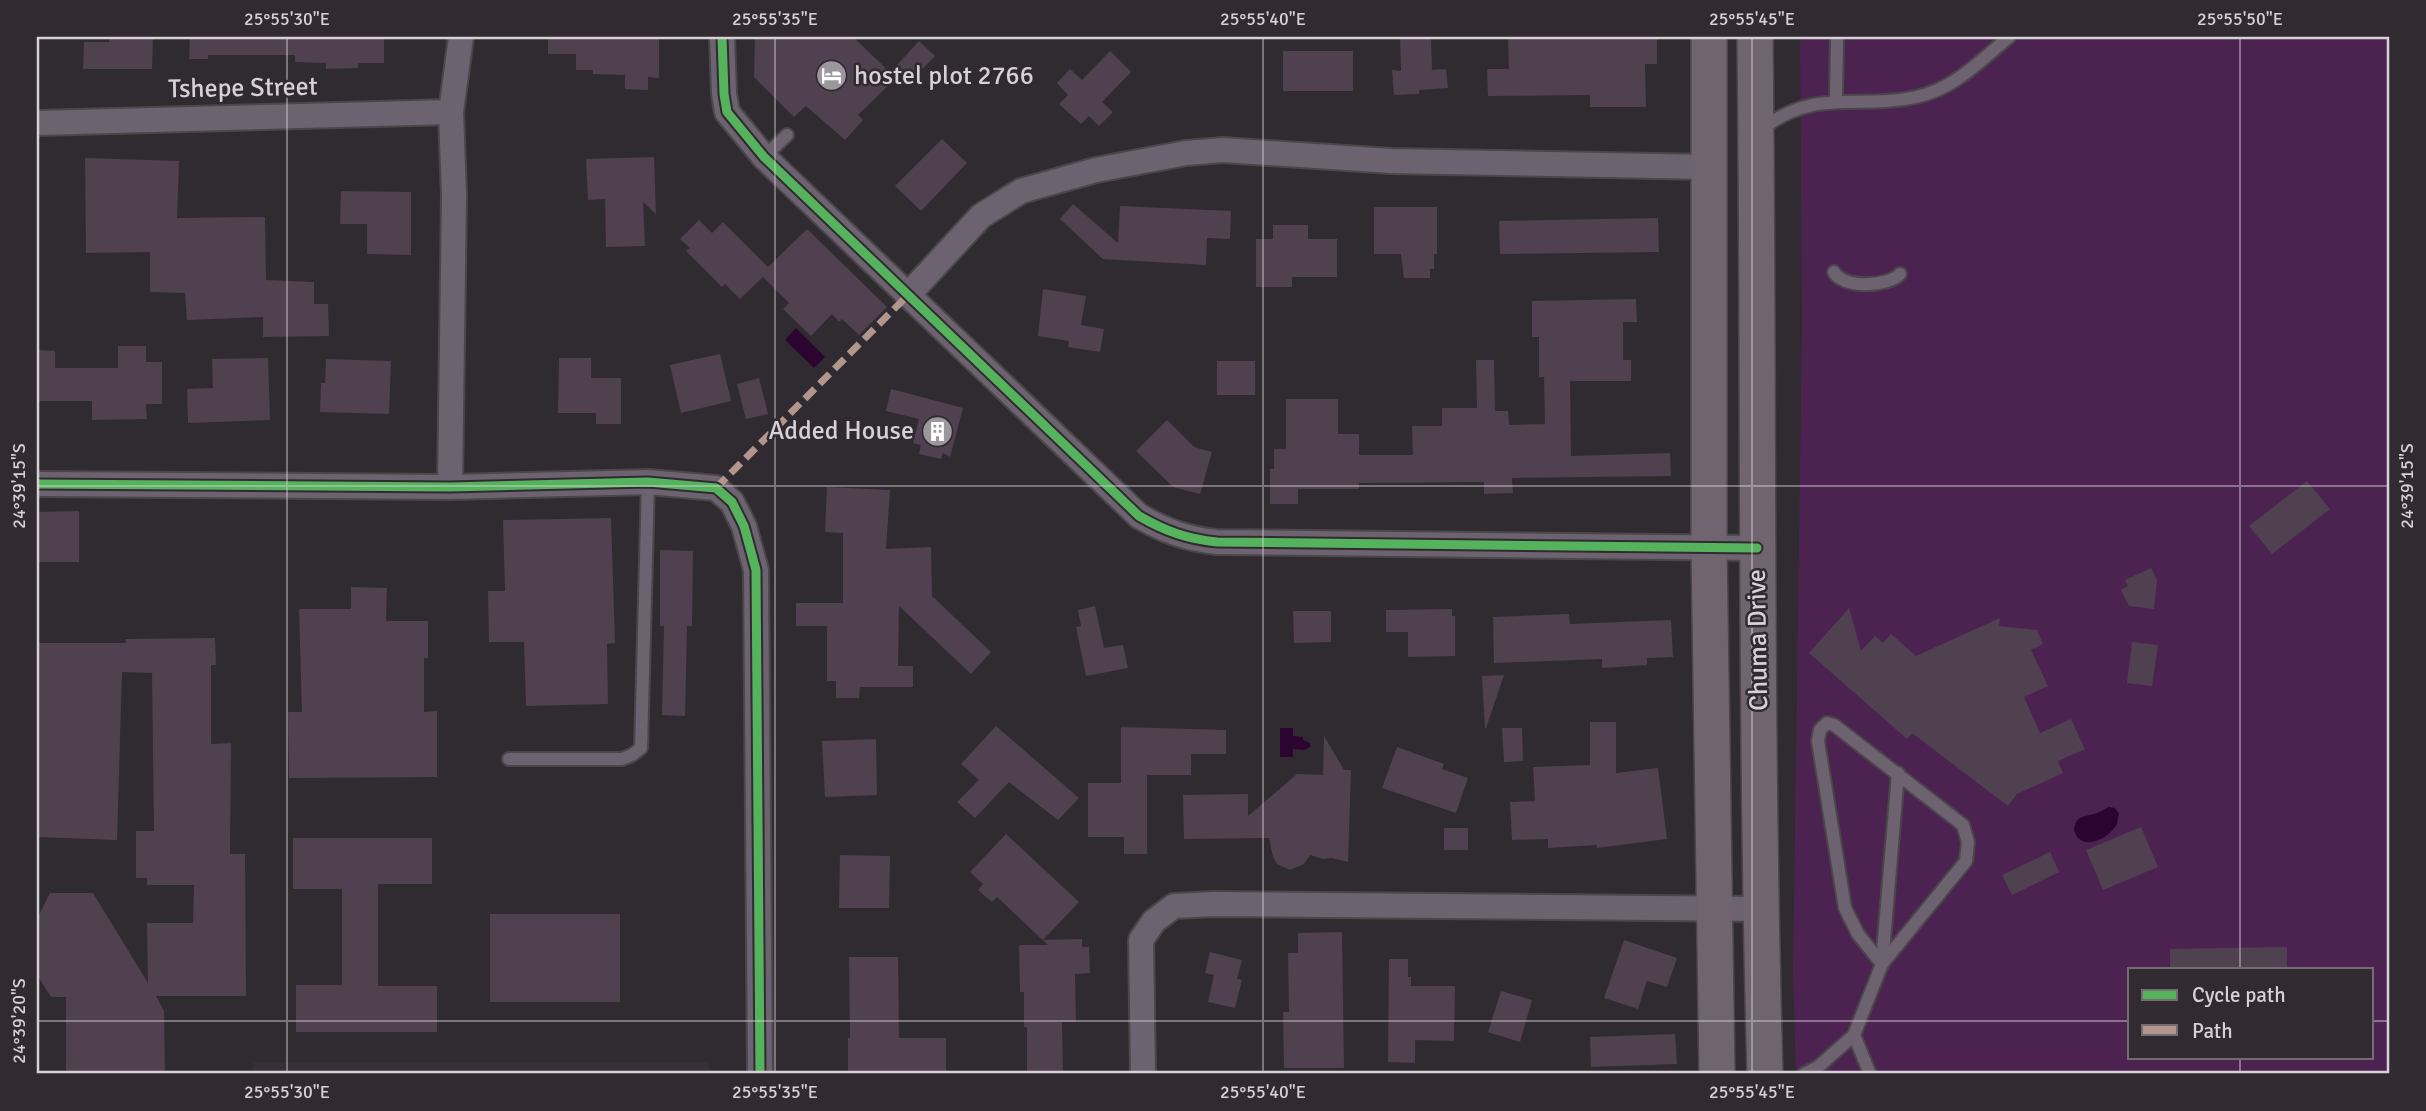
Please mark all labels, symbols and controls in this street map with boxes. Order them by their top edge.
text: 25°55'30"E [244,8,330,30]
text: 25°55'35"E [732,8,818,30]
text: 25°55'40"E [1220,8,1306,30]
text: 25°55'45"E [1709,8,1795,30]
text: 25°55'50"E [2197,8,2283,30]
hotel icon: hostel plot 2766 [814,59,848,93]
place label: hostel plot 2766 [854,60,1034,92]
street label: Tshepe Street [168,71,318,105]
building icon: Added House [920,414,954,448]
place label: Added House [769,415,914,447]
text: 24°39'15"S [8,443,30,529]
text: 24°39'15"S [2396,443,2418,529]
street label: Chuma Drive [1741,569,1775,711]
legend [2128,968,2374,1058]
text: 24°39'20"S [8,978,30,1064]
text: Cycle path [2192,982,2286,1008]
text: Path [2192,1018,2233,1044]
text: 25°55'30"E [244,1081,330,1103]
text: 25°55'35"E [732,1081,818,1103]
text: 25°55'40"E [1220,1081,1306,1103]
text: 25°55'45"E [1709,1081,1795,1103]

